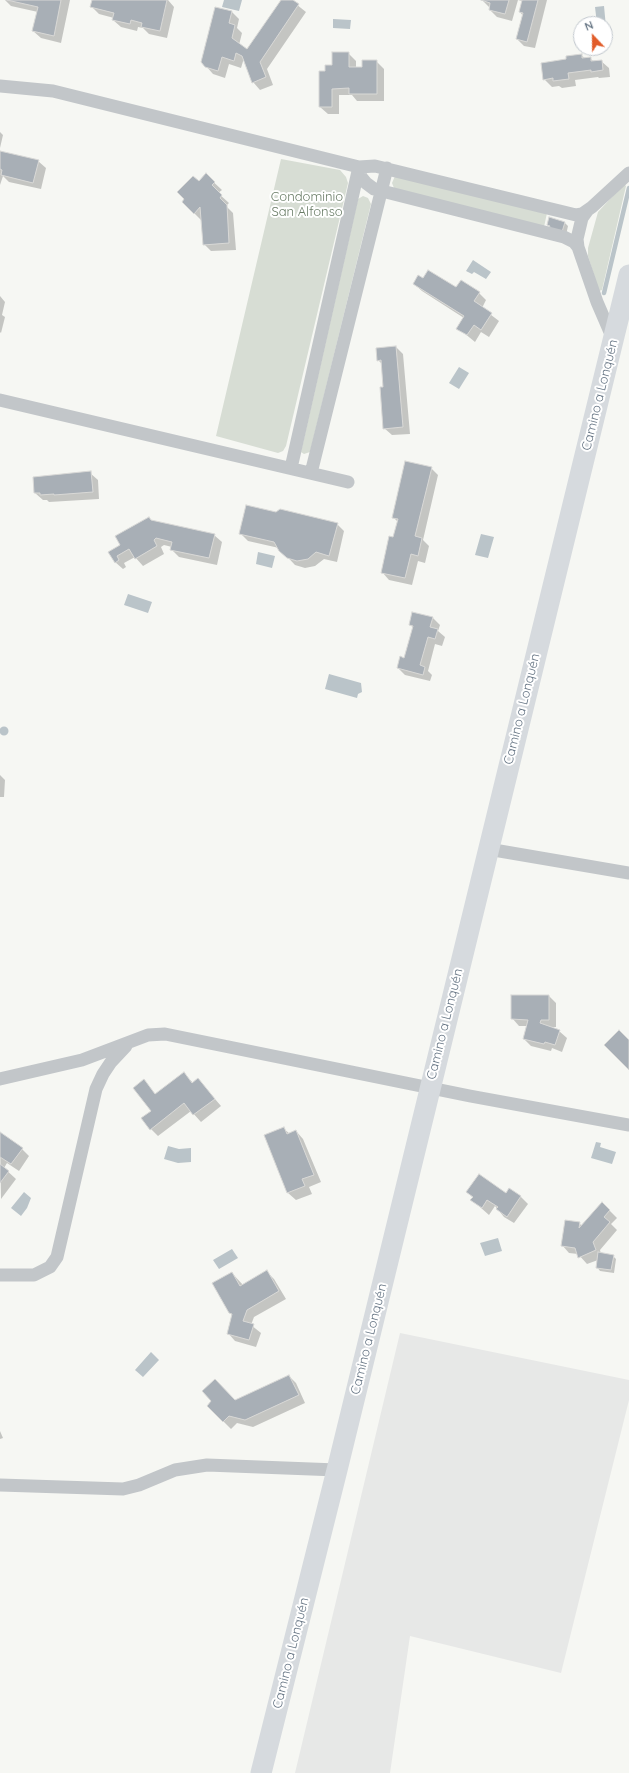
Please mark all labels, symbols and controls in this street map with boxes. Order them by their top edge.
north arrow [573,16,613,56]
text: N [583,18,595,34]
park label: Condominio San Alfonso [271,189,343,220]
street label: Camino a Lonquén [579,338,621,452]
street label: Camino a Lonquén [501,652,543,766]
street label: Camino a Lonquén [424,967,466,1081]
street label: Camino a Lonquén [348,1282,390,1396]
street label: Camino a Lonquén [270,1596,312,1710]

